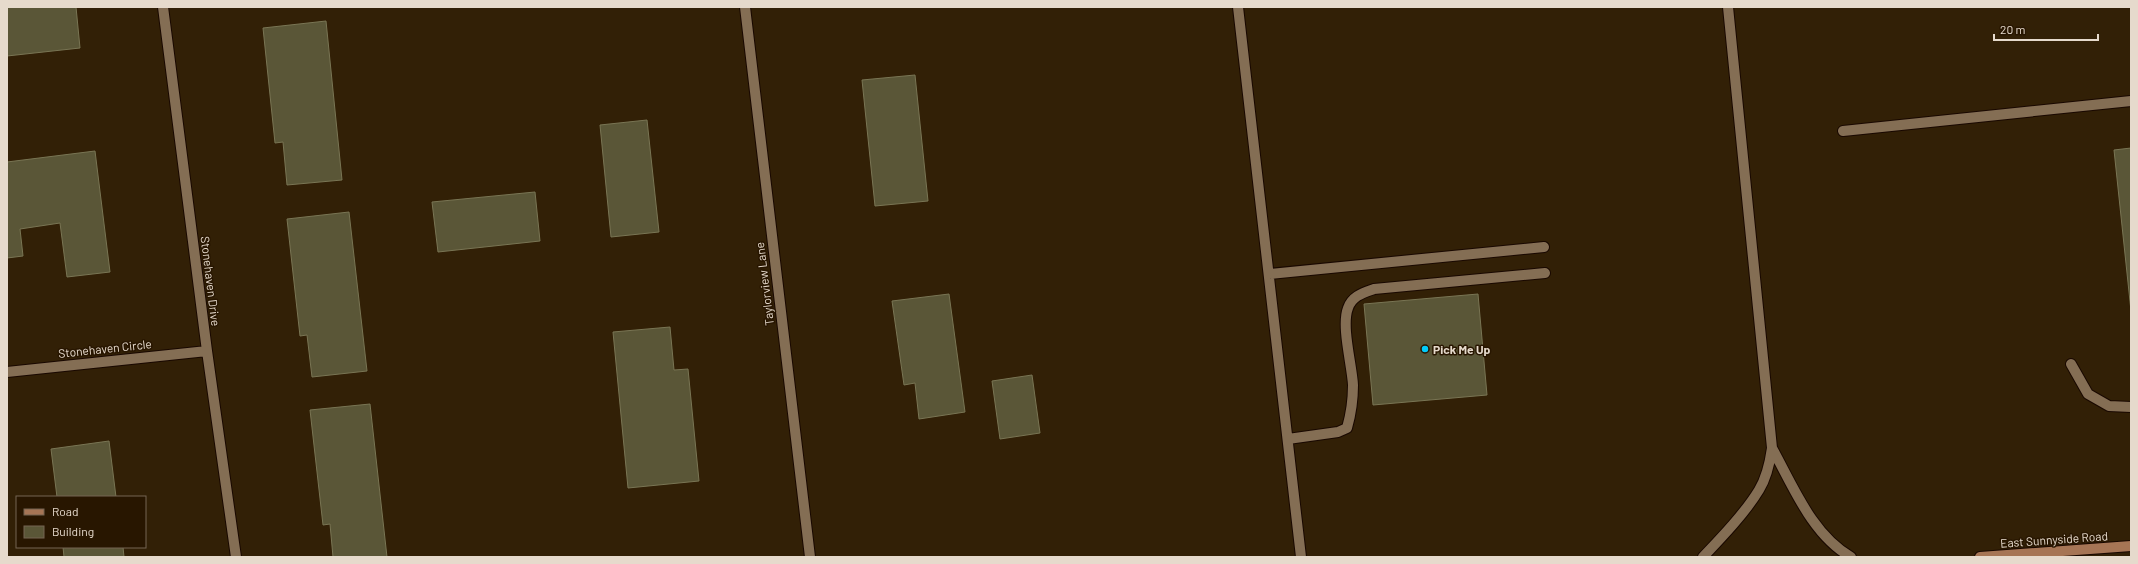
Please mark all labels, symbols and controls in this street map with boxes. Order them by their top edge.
scale bar [1994,16,2098,42]
text: 20 m [2000,22,2026,36]
street label: Stonehaven Drive [199,235,223,327]
street label: Taylorview Lane [752,241,776,327]
street label: Stonehaven Circle [58,336,152,360]
place label: Pick Me Up [1433,342,1491,356]
marker: Pick Me Up [1420,344,1430,354]
legend [16,496,146,548]
text: Road [52,504,79,518]
text: Building [52,524,94,538]
street label: East Sunnyside Road [2000,528,2108,550]

